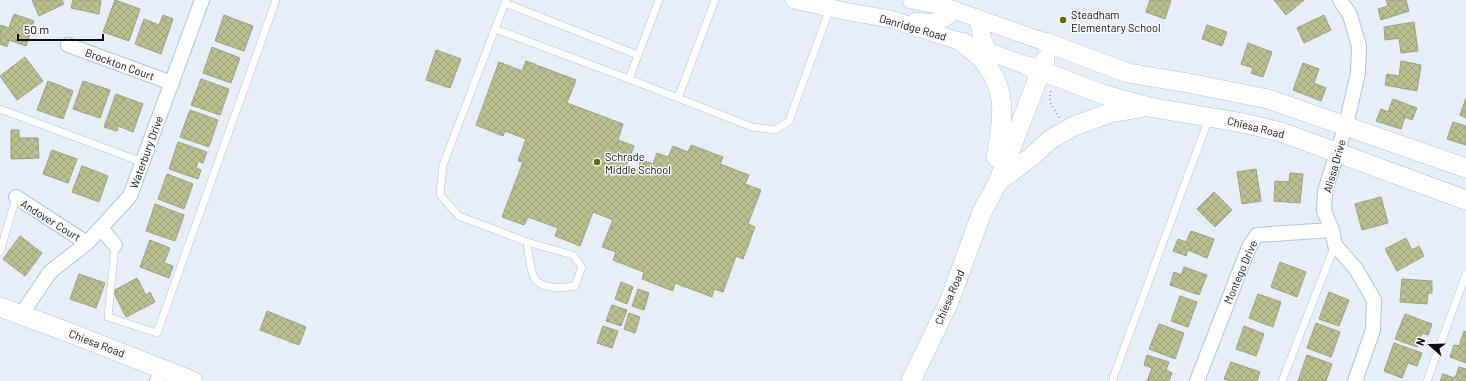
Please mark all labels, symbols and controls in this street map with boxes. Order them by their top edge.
place label: Steadham Elementary School [1071,8,1161,34]
street label: Danridge Road [878,11,948,43]
marker: Steadham Elementary School [1058,15,1068,25]
scale bar [18,16,103,42]
text: 50 m [24,22,49,36]
street label: Brockton Court [84,45,156,83]
street label: Waterbury Drive [127,114,165,190]
street label: Chiesa Road [1226,114,1286,140]
street label: Alissa Drive [1320,138,1348,194]
place label: Schrade Middle School [605,150,671,176]
marker: Schrade Middle School [592,157,602,167]
street label: Andover Court [19,196,83,244]
street label: Montego Drive [1221,238,1259,306]
street label: Chiesa Road [932,267,966,327]
north arrow [1410,325,1450,365]
street label: Chiesa Road [67,326,127,360]
text: N [1413,336,1427,347]

